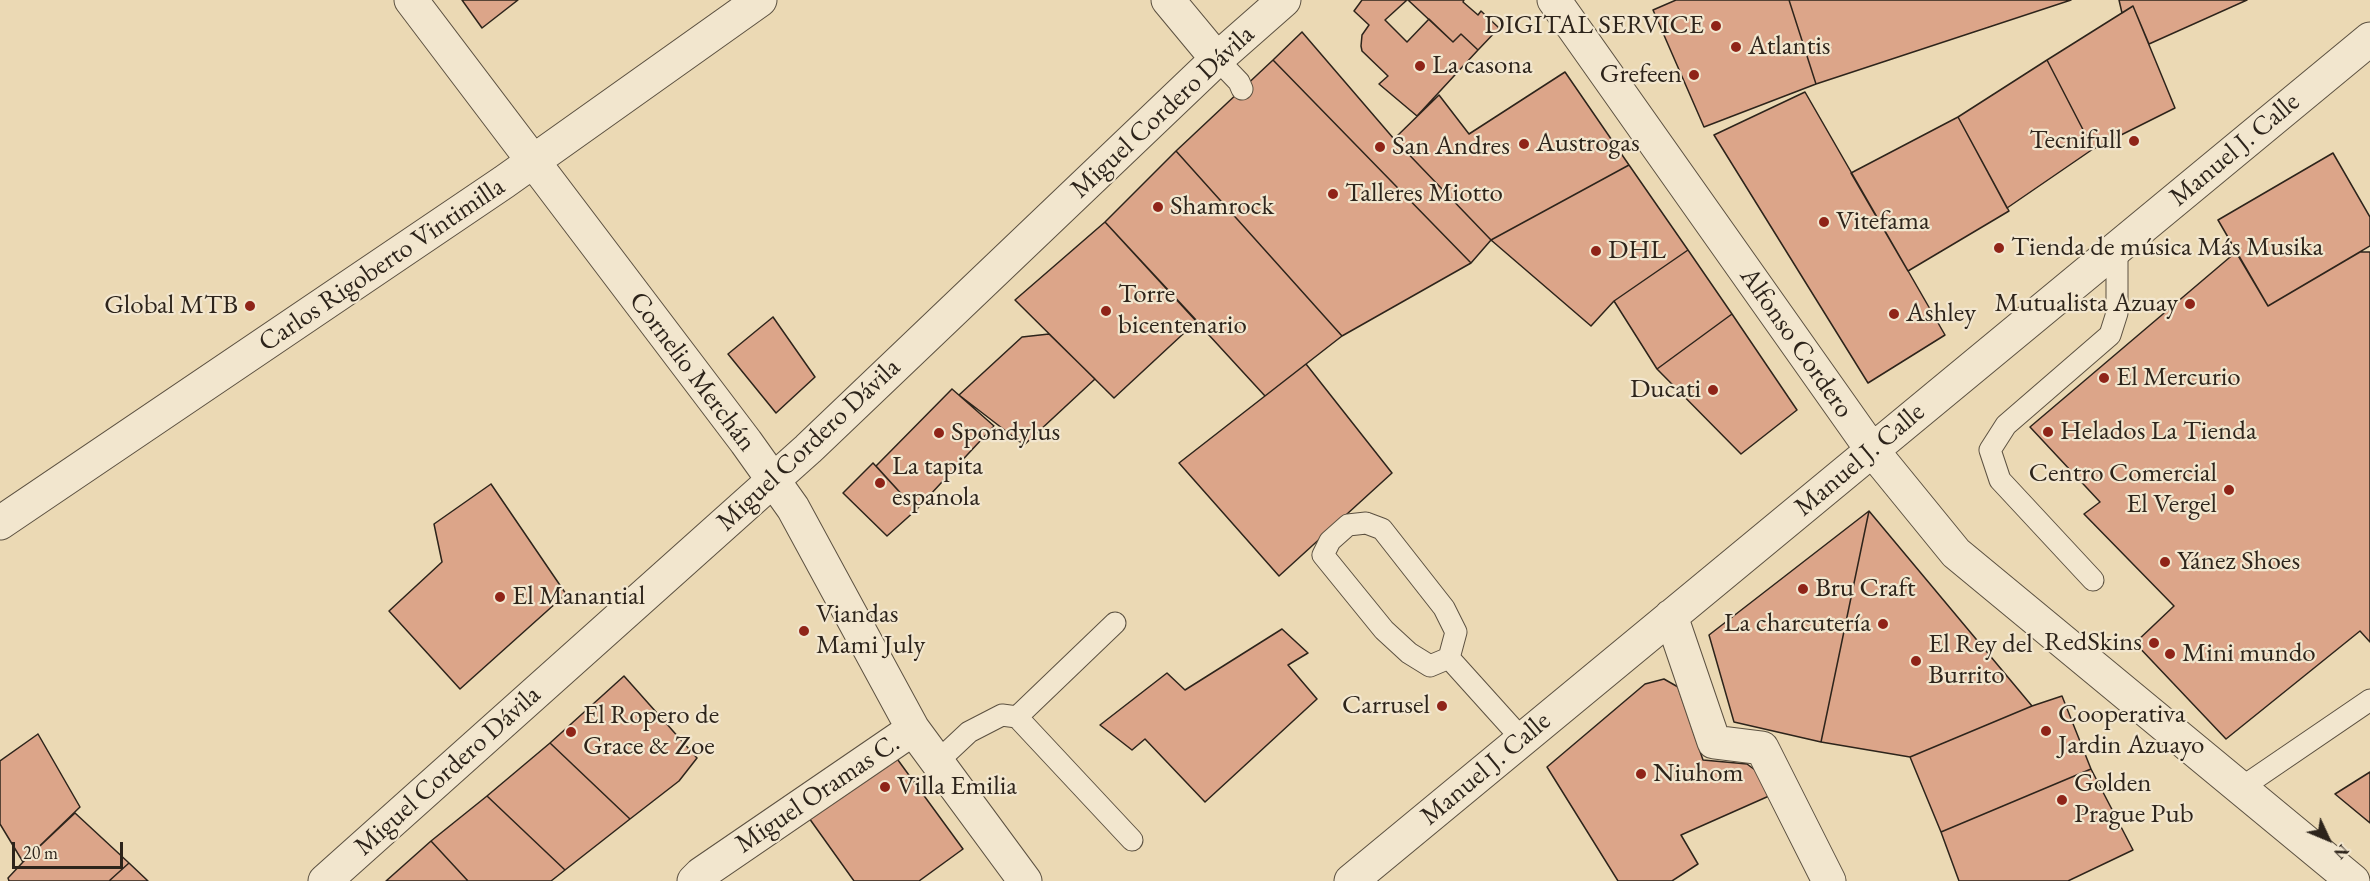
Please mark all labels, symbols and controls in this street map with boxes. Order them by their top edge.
place label: DIGITAL SERVICE [1484,10,1704,42]
street label: Miguel Cordero Dávila [1065,19,1261,205]
marker: DIGITAL SERVICE [1709,19,1723,33]
place label: Atlantis [1748,31,1830,63]
marker: Atlantis [1729,40,1743,54]
place label: La casona [1432,50,1532,82]
marker: La casona [1413,59,1427,73]
place label: Grefeen [1600,59,1682,91]
marker: Grefeen [1687,68,1701,82]
street label: Manuel J. Calle [2163,86,2307,214]
place label: Tecnifull [2029,125,2122,157]
place label: Austrogas [1536,128,1640,160]
place label: San Andres [1392,131,1510,163]
marker: Tecnifull [2127,134,2141,148]
marker: Austrogas [1517,137,1531,151]
marker: San Andres [1373,140,1387,154]
street label: Carlos Rigoberto Vintimilla [253,171,511,359]
place label: Talleres Miotto [1345,178,1503,210]
marker: Talleres Miotto [1326,187,1340,201]
place label: Shamrock [1170,191,1274,223]
marker: Shamrock [1151,200,1165,214]
place label: Vitefama [1836,206,1930,238]
marker: Vitefama [1817,215,1831,229]
place label: Tienda de música Más Musika [2011,232,2323,264]
place label: DHL [1608,235,1666,267]
marker: Tienda de música Más Musika [1992,241,2006,255]
marker: DHL [1589,244,1603,258]
street label: Alfonso Cordero [1732,261,1860,425]
place label: Torre bicentenario [1118,279,1247,342]
street label: Cornelio Merchán [621,286,763,458]
place label: Mutualista Azuay [1995,288,2178,320]
place label: Global MTB [104,290,238,322]
marker: Mutualista Azuay [2183,297,2197,311]
place label: Ashley [1906,298,1976,330]
marker: Global MTB [243,299,257,313]
marker: Torre bicentenario [1099,304,1113,318]
marker: Ashley [1887,307,1901,321]
street label: Miguel Cordero Dávila [711,352,907,538]
place label: El Mercurio [2116,362,2241,394]
marker: El Mercurio [2097,371,2111,385]
place label: Ducati [1630,374,1701,406]
marker: Ducati [1706,383,1720,397]
street label: Manuel J. Calle [1788,396,1932,524]
place label: Helados La Tienda [2060,416,2257,448]
place label: Spondylus [951,417,1060,449]
marker: Helados La Tienda [2041,425,2055,439]
marker: Spondylus [932,426,946,440]
place label: La tapita espanola [892,451,983,514]
place label: Centro Comercial El Vergel [2029,458,2217,521]
marker: La tapita espanola [873,476,887,490]
marker: Centro Comercial El Vergel [2222,483,2236,497]
place label: Yánez Shoes [2177,546,2300,578]
marker: Yánez Shoes [2158,555,2172,569]
place label: Bru Craft [1815,573,1916,605]
place label: El Manantial [512,581,645,613]
marker: Bru Craft [1796,582,1810,596]
marker: El Manantial [493,590,507,604]
place label: Viandas Mami July [816,599,925,662]
place label: La charcutería [1724,608,1871,640]
marker: La charcutería [1876,617,1890,631]
marker: Viandas Mami July [797,624,811,638]
place label: RedSkins [2044,627,2142,659]
place label: El Rey del Burrito [1928,629,2033,692]
marker: RedSkins [2147,636,2161,650]
place label: Mini mundo [2182,638,2316,670]
marker: Mini mundo [2163,647,2177,661]
marker: El Rey del Burrito [1909,654,1923,668]
street label: Miguel Cordero Dávila [348,679,548,863]
place label: Carrusel [1342,690,1430,722]
marker: Carrusel [1435,699,1449,713]
place label: Cooperativa Jardin Azuayo [2058,699,2204,762]
place label: El Ropero de Grace & Zoe [583,700,719,763]
street label: Manuel J. Calle [1414,705,1558,833]
marker: Cooperativa Jardin Azuayo [2039,724,2053,738]
marker: El Ropero de Grace & Zoe [564,725,578,739]
street label: Miguel Oramas C. [730,727,906,861]
place label: Niuhom [1653,758,1744,790]
marker: Niuhom [1634,767,1648,781]
place label: Golden Prague Pub [2074,768,2194,831]
place label: Villa Emilia [897,771,1017,803]
marker: Villa Emilia [878,780,892,794]
marker: Golden Prague Pub [2055,793,2069,807]
north arrow [2298,809,2358,869]
scale bar [15,830,126,868]
text: N [2329,840,2353,864]
text: 20 m [23,841,58,864]

